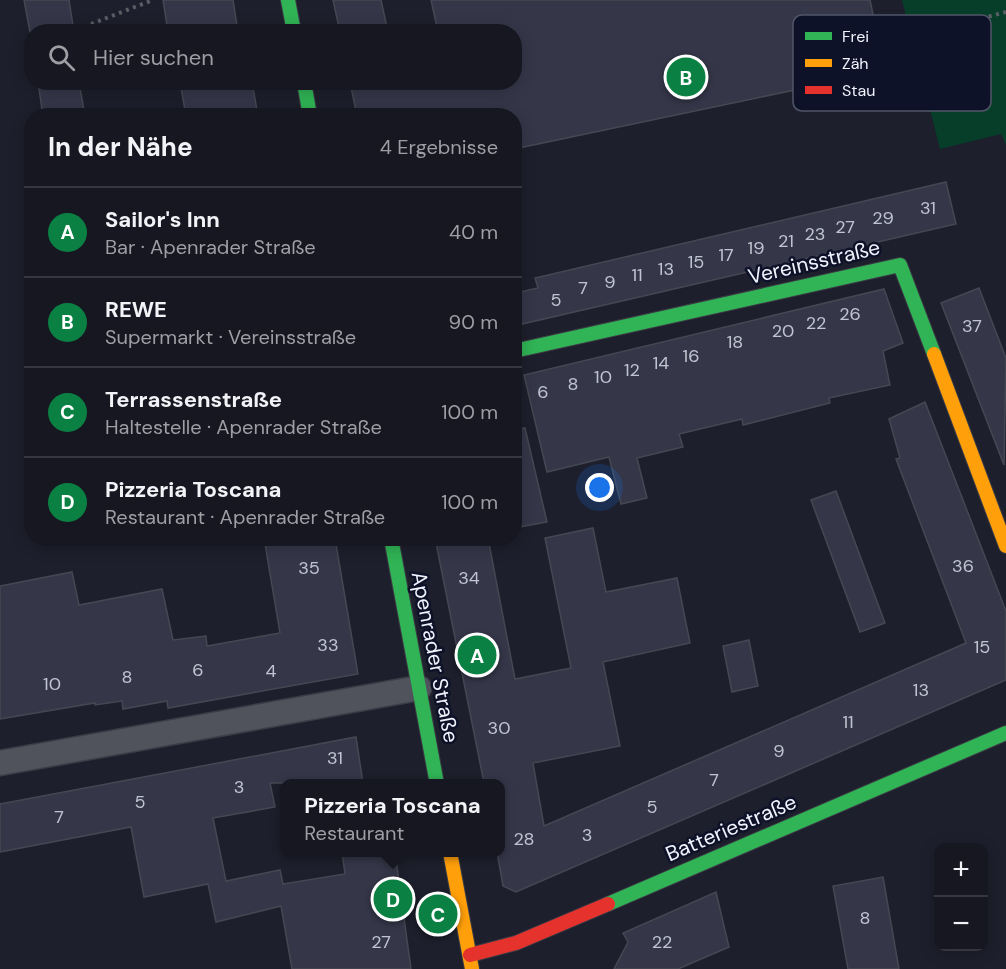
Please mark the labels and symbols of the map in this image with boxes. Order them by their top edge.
legend [793,15,991,111]
text: Frei [842,26,869,47]
text: Zäh [842,53,869,74]
pin: B [666,54,706,100]
text: Stau [842,80,875,101]
house number: 31 [920,196,936,220]
house number: 29 [872,206,894,230]
house number: 27 [835,215,855,239]
house number: 23 [804,222,826,246]
house number: 21 [778,229,794,253]
street label: Vereinsstraße [745,233,883,291]
house number: 19 [748,236,764,260]
house number: 17 [718,243,734,267]
house number: 15 [688,250,704,274]
house number: 13 [658,257,674,281]
house number: 11 [631,263,643,287]
house number: 9 [604,270,616,294]
house number: 7 [578,276,588,300]
house number: 5 [551,288,561,312]
house number: 26 [839,302,861,326]
house number: 22 [806,311,826,335]
house number: 37 [962,314,982,338]
house number: 20 [772,319,794,343]
house number: 18 [727,330,743,354]
house number: 16 [683,344,699,368]
house number: 14 [653,351,669,375]
house number: 12 [624,358,640,382]
house number: 10 [594,365,612,389]
house number: 8 [568,372,578,396]
house number: 6 [537,380,549,404]
your location [585,473,614,502]
house number: 36 [952,554,974,578]
house number: 35 [298,556,320,580]
house number: 34 [458,566,480,590]
street label: Apenrader Straße [405,569,465,745]
pin: A [458,632,496,678]
house number: 33 [317,633,339,657]
house number: 15 [974,635,990,659]
house number: 6 [192,658,204,682]
house number: 4 [266,659,277,683]
house number: 8 [122,665,132,689]
house number: 10 [43,672,61,696]
house number: 13 [913,678,929,702]
house number: 11 [842,710,854,734]
house number: 30 [488,716,510,740]
house number: 9 [773,739,785,763]
house number: 31 [327,746,343,770]
house number: 7 [709,768,719,792]
house number: 3 [234,775,244,799]
street label: Batteriestraße [661,788,801,868]
house number: 5 [135,790,145,814]
house number: 5 [647,795,657,819]
house number: 7 [54,805,64,829]
house number: 3 [582,823,592,847]
house number: 28 [513,827,535,851]
pin: D [374,876,412,922]
pin: C [418,892,458,936]
house number: 8 [860,906,870,930]
house number: 27 [371,930,391,954]
house number: 22 [652,930,672,954]

